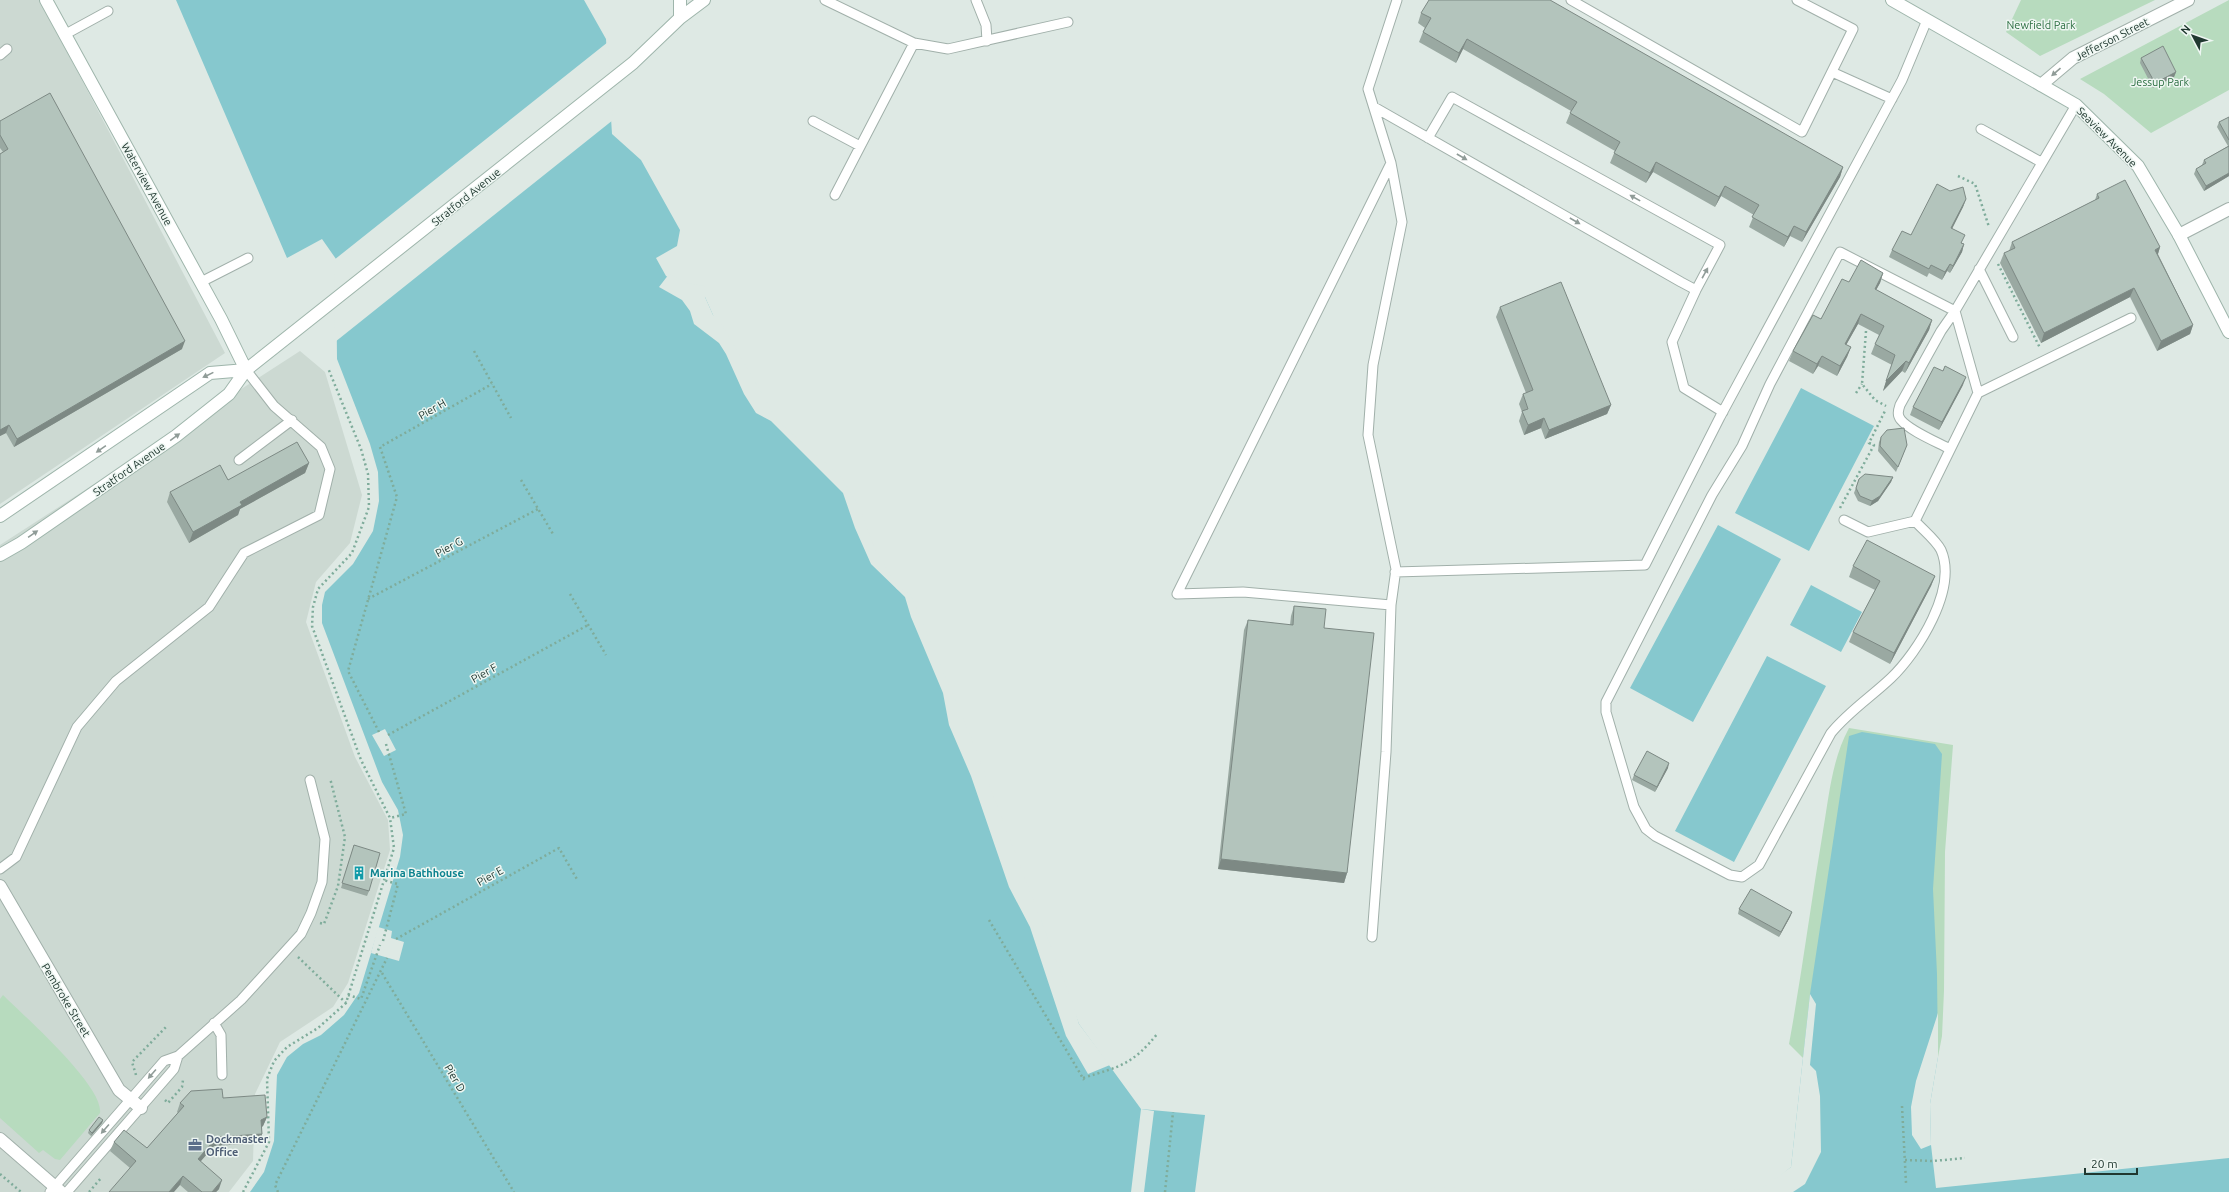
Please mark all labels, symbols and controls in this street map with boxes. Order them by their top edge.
street label: Jefferson Street [2073,15,2151,63]
north arrow [2173,16,2213,56]
park label: Newfield Park [2006,19,2076,31]
text: N [2178,22,2193,36]
one-way arrow [2051,68,2062,77]
park label: Jessup Park [2131,76,2190,88]
street label: Seaview Avenue [2075,105,2139,169]
street label: Waterview Avenue [119,141,175,227]
one-way arrow [1456,154,1468,161]
street label: Stratford Avenue [429,166,503,228]
one-way arrow [1629,194,1640,201]
one-way arrow [1569,218,1581,225]
one-way arrow [1702,267,1709,279]
one-way arrow [203,372,214,378]
street label: Pier H [416,396,448,422]
one-way arrow [169,432,180,441]
street label: Stratford Avenue [91,440,167,498]
one-way arrow [96,445,107,453]
one-way arrow [28,530,38,538]
street label: Pier G [433,535,465,559]
street label: Pier F [469,661,499,685]
street label: Pier E [475,864,505,888]
building icon: Marina Bathhouse [351,865,367,881]
place label: Marina Bathhouse [370,867,464,879]
street label: Pembroke Street [39,961,93,1040]
street label: Pier D [442,1062,468,1094]
one-way arrow [148,1069,157,1080]
one-way arrow [101,1123,110,1134]
place label: Dockmaster Office [206,1133,269,1158]
office icon: Dockmaster Office [187,1137,203,1153]
scale bar [2085,1150,2137,1176]
text: 20 m [2091,1157,2118,1170]

